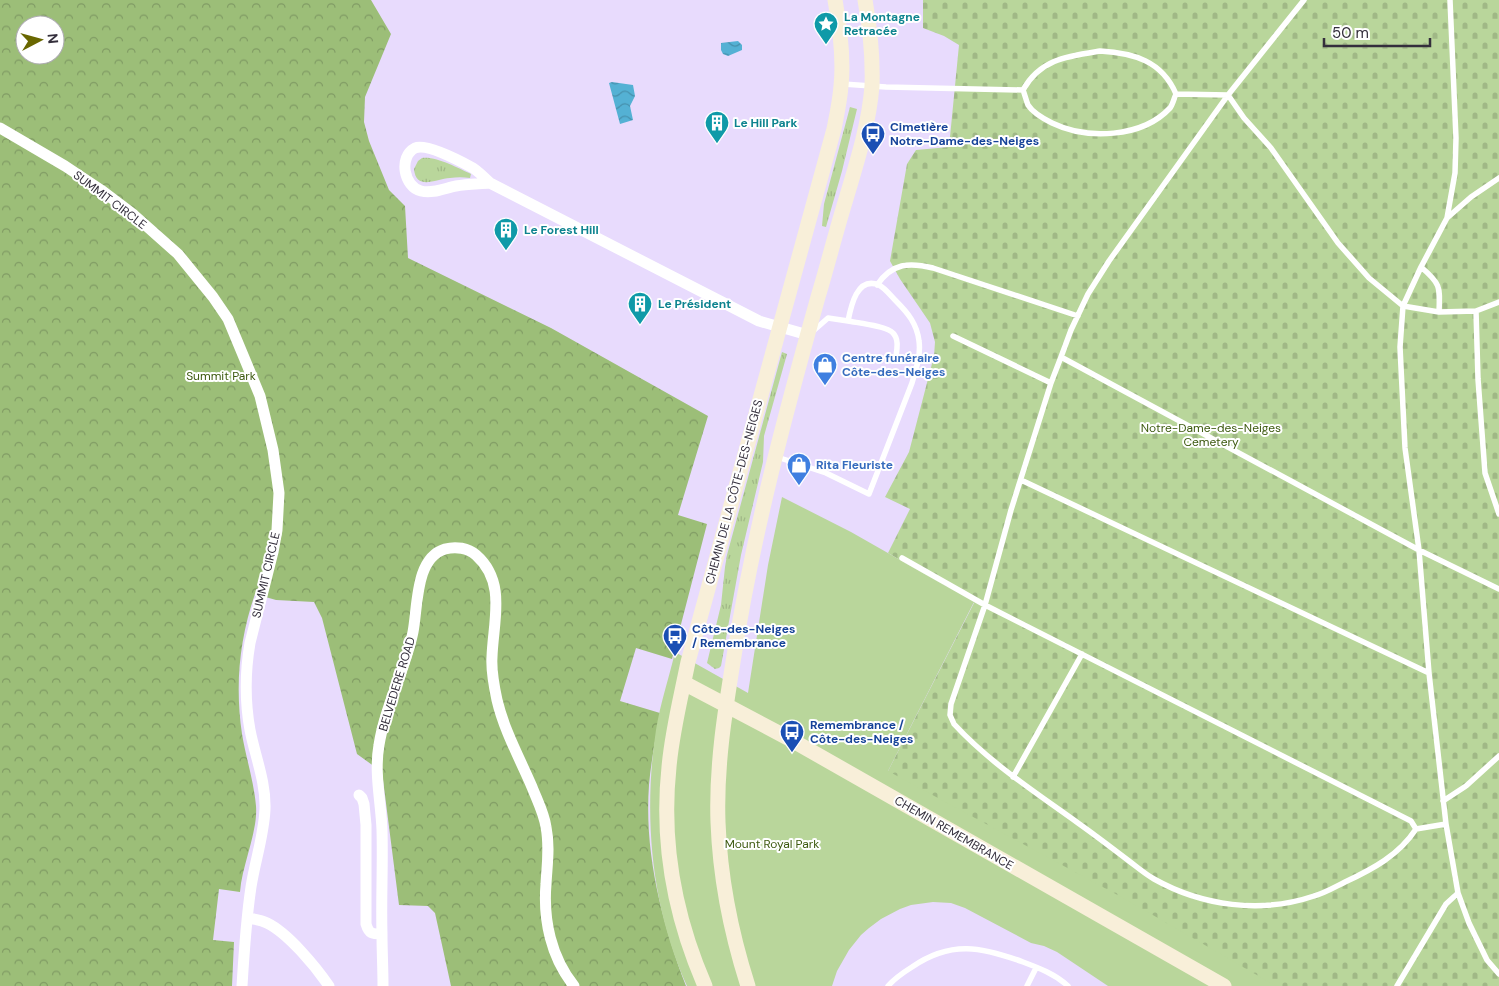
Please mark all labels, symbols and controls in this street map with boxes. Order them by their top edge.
place label: La Montagne Retracée [844,9,920,39]
place icon: La Montagne Retracée [813,11,839,45]
north arrow [15,15,65,65]
scale bar [1324,15,1430,47]
text: 50 m [1332,23,1369,43]
text: N [43,33,62,45]
building icon: Le Hill Park [704,110,730,144]
place label: Le Hill Park [734,115,797,131]
place label: Cimetière Notre-Dame-des-Neiges [890,119,1039,149]
bus stop icon: Cimetière Notre-Dame-des-Neiges [860,121,886,155]
street label: SUMMIT CIRCLE [70,167,150,233]
building icon: Le Forest Hill [493,217,519,251]
place label: Le Forest Hill [524,222,599,238]
building icon: Le Président [627,291,653,325]
place label: Le Président [658,296,731,312]
place label: Centre funéraire Côte-des-Neiges [842,350,945,380]
shop icon: Centre funéraire Côte-des-Neiges [812,352,838,386]
park label: Summit Park [186,368,256,384]
street label: CHEMIN DE LA CÔTE-DES-NEIGES [702,398,766,586]
park label: Notre-Dame-des-Neiges Cemetery [1141,420,1281,450]
shop icon: Rita Fleuriste [786,452,812,486]
place label: Rita Fleuriste [816,457,893,473]
street label: SUMMIT CIRCLE [248,530,284,620]
place label: Côte-des-Neiges / Remembrance [692,621,795,651]
bus stop icon: Côte-des-Neiges / Remembrance [662,623,688,657]
street label: BELVEDERE ROAD [375,635,419,733]
place label: Remembrance / Côte-des-Neiges [810,717,913,747]
bus stop icon: Remembrance / Côte-des-Neiges [779,719,805,753]
street label: CHEMIN REMEMBRANCE [892,792,1017,874]
park label: Mount Royal Park [725,836,819,852]

